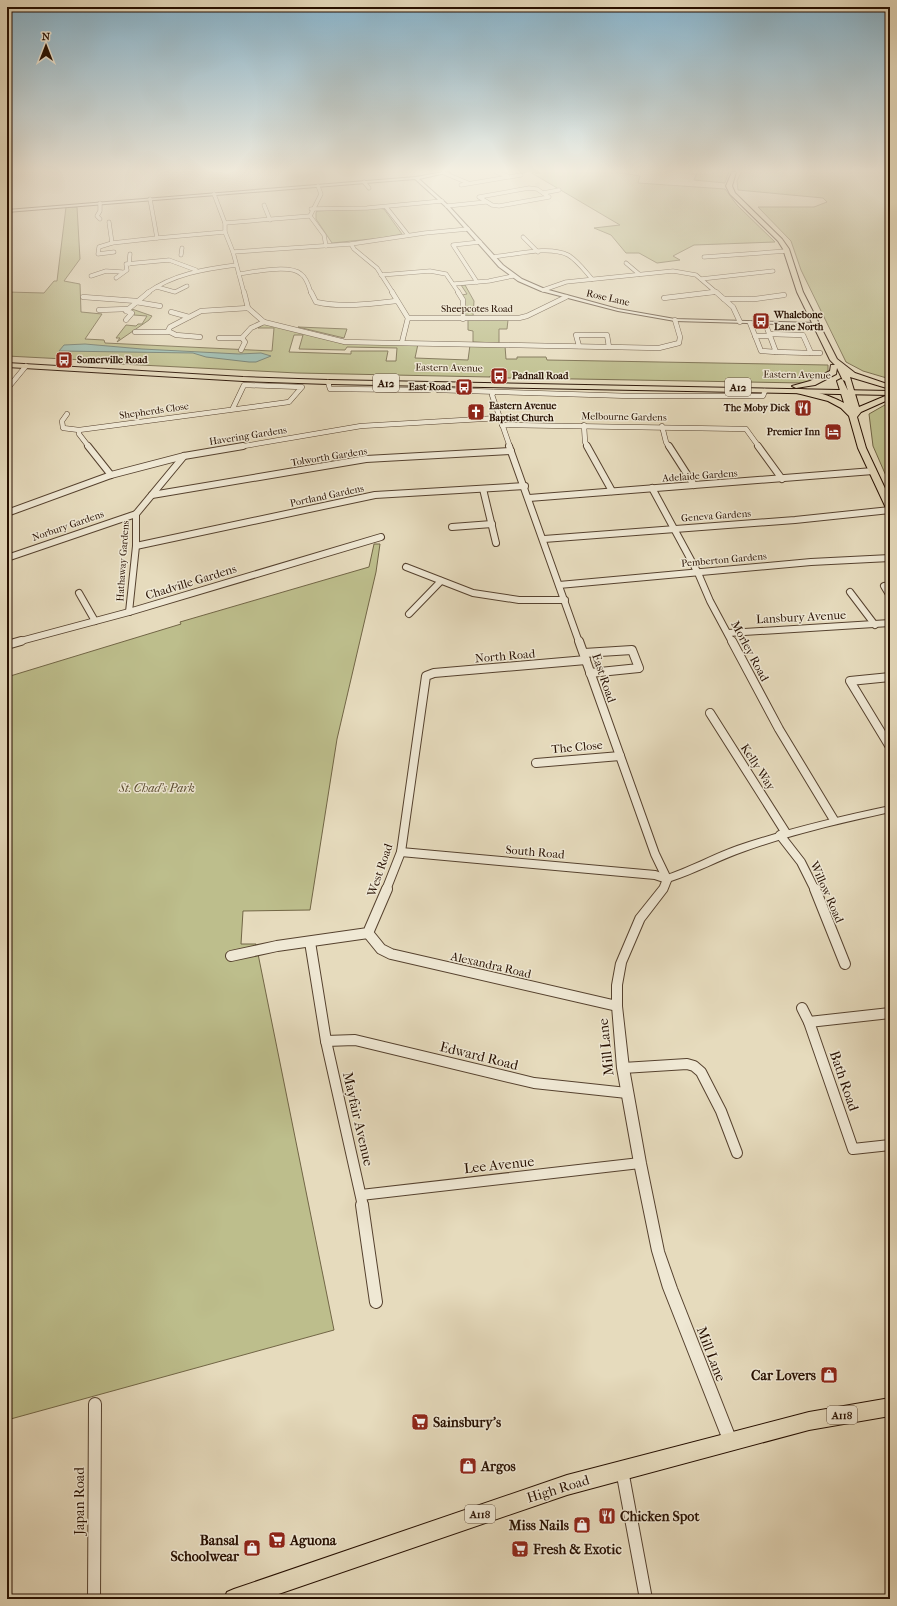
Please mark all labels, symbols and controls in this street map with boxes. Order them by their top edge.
north arrow [26,26,66,66]
text: N [42,30,51,43]
street label: Rose Lane [585,287,631,309]
street label: Sheepcotes Road [441,303,514,315]
place label: Whalebone Lane North [773,309,824,333]
bus stop icon: Whalebone Lane North [751,311,771,331]
bus stop icon: Somerville Road [54,350,74,370]
place label: Somerville Road [77,354,148,366]
street label: Eastern Avenue [415,361,483,375]
bus stop icon: Padnall Road [489,366,509,386]
street label: Eastern Avenue [763,368,831,382]
place label: Padnall Road [512,370,569,382]
road number: A12 [373,374,399,392]
bus stop icon: East Road [454,377,474,397]
road number: A12 [725,378,751,396]
place label: East Road [409,381,452,393]
restaurant icon: The Moby Dick [793,398,813,418]
street label: Shepherds Close [118,400,190,422]
place label: Eastern Avenue Baptist Church [489,400,556,424]
church icon: Eastern Avenue Baptist Church [466,402,486,422]
place label: The Moby Dick [723,402,791,414]
street label: Melbourne Gardens [581,410,667,424]
hotel icon: Premier Inn [823,422,843,442]
street label: Havering Gardens [208,424,288,448]
place label: Premier Inn [767,426,820,438]
street label: Tolworth Gardens [290,445,368,469]
street label: Adelaide Gardens [661,467,738,485]
street label: Portland Gardens [289,482,365,510]
street label: Norbury Gardens [31,508,106,544]
street label: Geneva Gardens [681,508,752,524]
street label: Hathaway Gardens [114,520,132,602]
street label: Pemberton Gardens [681,550,768,570]
street label: Chadville Gardens [144,561,239,602]
street label: Lansbury Avenue [756,608,846,626]
street label: Morley Road [728,618,772,684]
street label: North Road [474,646,536,666]
street label: East Road [589,652,619,705]
street label: The Close [551,738,603,756]
street label: Kelly Way [738,741,778,793]
park label: St. Chad's Park [118,781,195,795]
street label: West Road [364,841,396,899]
street label: South Road [505,842,566,862]
street label: Willow Road [807,858,847,925]
street label: Alexandra Road [448,949,533,981]
street label: Mill Lane [595,1017,617,1077]
street label: Edward Road [438,1038,520,1074]
street label: Bath Road [826,1049,862,1114]
street label: Mayfair Avenue [339,1070,377,1168]
street label: Lee Avenue [463,1153,535,1177]
street label: Mill Lane [693,1324,729,1384]
shop icon: Car Lovers [819,1365,839,1385]
place label: Car Lovers [751,1367,817,1384]
road number: A118 [827,1406,857,1424]
supermarket icon: Sainsbury's [410,1412,430,1432]
place label: Sainsbury's [433,1414,502,1431]
shop icon: Argos [458,1456,478,1476]
place label: Argos [480,1458,517,1475]
street label: Japan Road [71,1467,88,1536]
street label: High Road [525,1471,592,1507]
road number: A118 [465,1505,495,1523]
restaurant icon: Chicken Spot [597,1506,617,1526]
place label: Chicken Spot [620,1508,700,1525]
shop icon: Miss Nails [572,1515,592,1535]
place label: Miss Nails [508,1517,570,1534]
supermarket icon: Aguona [267,1530,287,1550]
place label: Bansal Schoolwear [171,1532,240,1565]
place label: Aguona [289,1532,337,1549]
shop icon: Bansal Schoolwear [242,1538,262,1558]
supermarket icon: Fresh & Exotic [510,1539,530,1559]
place label: Fresh & Exotic [532,1541,622,1558]

